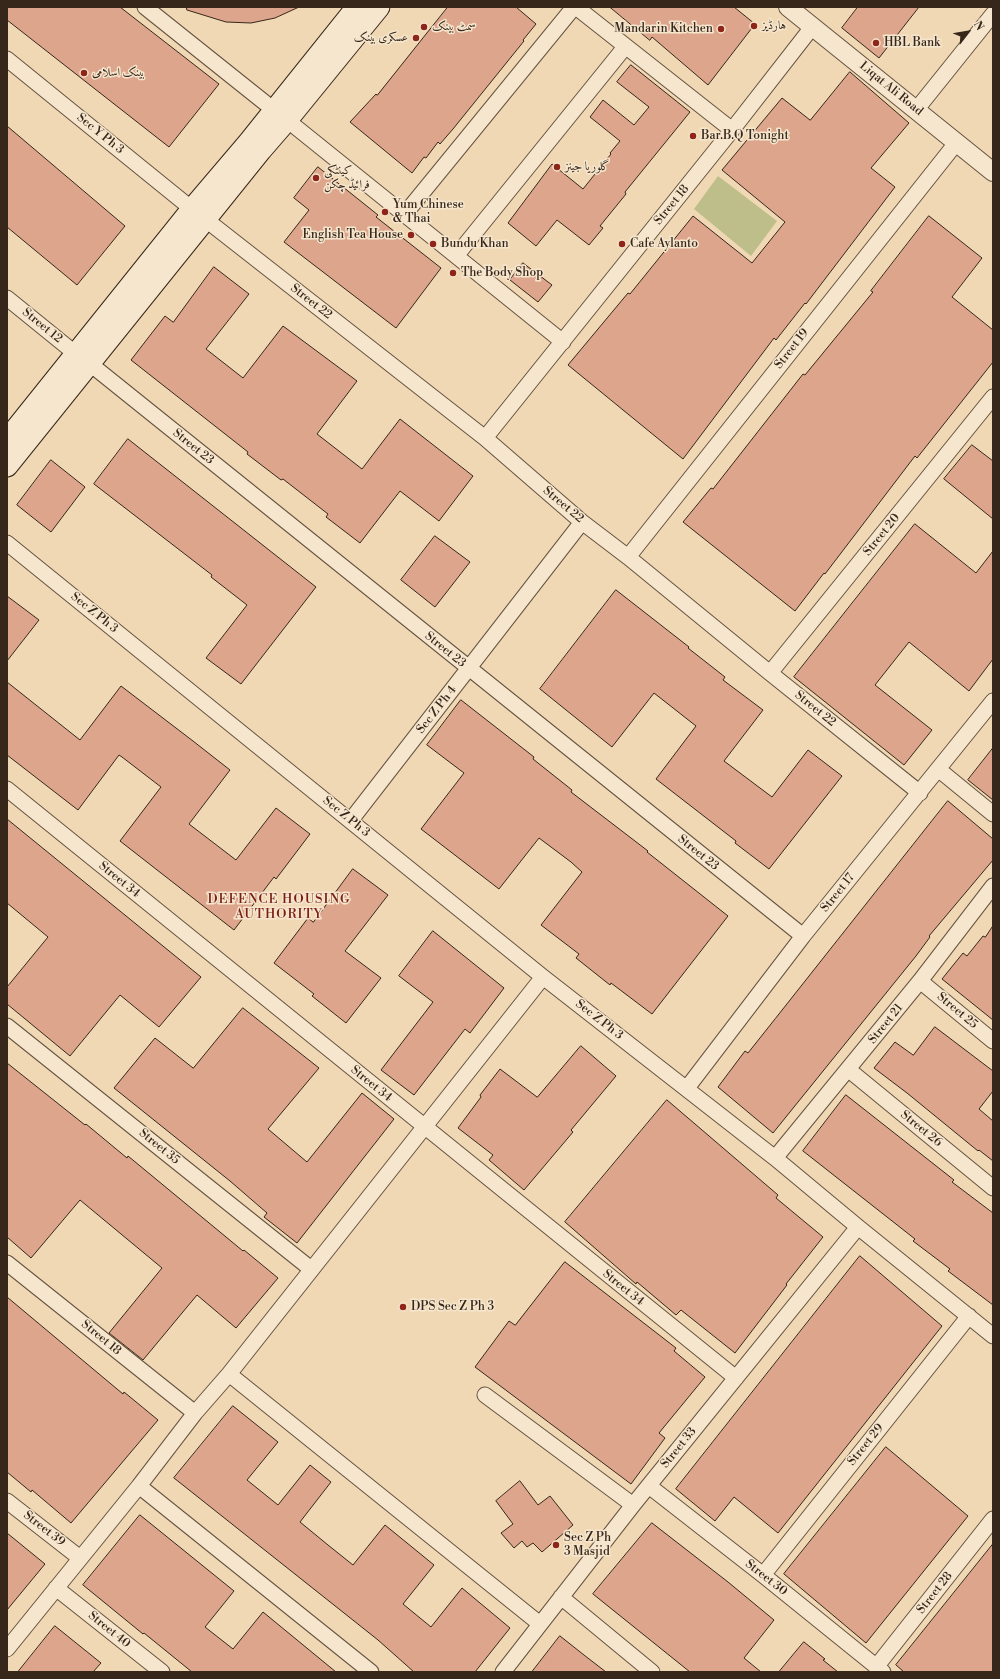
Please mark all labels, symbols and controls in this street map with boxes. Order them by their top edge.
north arrow [948,12,988,52]
text: N [970,18,987,33]
place label: ہارڈیز [762,19,786,33]
place label: سمٹ بینک [432,20,476,34]
marker: ہارڈیز [749,21,759,31]
marker: سمٹ بینک [419,22,429,32]
place label: Mandarin Kitchen [614,22,713,36]
marker: Mandarin Kitchen [716,24,726,34]
place label: عسکری بینک [354,31,408,45]
marker: عسکری بینک [411,33,421,43]
place label: HBL Bank [884,36,940,50]
marker: HBL Bank [871,38,881,48]
street label: Liqat Ali Road [856,59,926,119]
place label: بینک اسلامی [92,66,145,80]
marker: بینک اسلامی [79,68,89,78]
street label: Sec Y Ph 3 [74,111,126,157]
place label: Bar.B.Q Tonight [701,129,789,143]
marker: Bar.B.Q Tonight [688,131,698,141]
place label: گلوریا جینز [565,160,610,174]
marker: گلوریا جینز [552,162,562,172]
place label: کینٹکی فرائیڈ چکن [324,164,370,192]
marker: کینٹکی فرائیڈ چکن [311,173,321,183]
street label: Street 18 [652,182,692,228]
place label: Yum Chinese & Thai [393,198,464,226]
marker: Yum Chinese & Thai [380,207,390,217]
place label: English Tea House [302,228,403,242]
marker: English Tea House [406,230,416,240]
place label: Bundu Khan [441,237,509,251]
place label: Cafe Aylanto [630,237,698,251]
marker: Bundu Khan [428,239,438,249]
marker: Cafe Aylanto [617,239,627,249]
place label: The Body Shop [461,266,543,280]
marker: The Body Shop [448,268,458,278]
street label: Street 22 [287,281,335,323]
street label: Street 12 [19,306,65,346]
street label: Street 19 [772,326,812,372]
street label: Street 23 [170,426,216,468]
street label: Street 22 [540,484,586,526]
street label: Street 20 [861,511,903,559]
street label: Sec Z Ph 3 [68,590,120,636]
street label: Street 23 [422,629,468,671]
street label: Sec Z Ph 4 [414,683,460,737]
street label: Street 22 [792,688,838,730]
street label: Sec Z Ph 3 [320,794,372,840]
street label: Street 23 [675,832,721,874]
street label: Street 34 [95,859,143,901]
street label: Street 17 [818,871,858,915]
district label: DEFENCE HOUSING AUTHORITY [207,892,351,923]
street label: Street 25 [934,990,980,1032]
street label: Sec Z Ph 3 [572,997,626,1043]
street label: Street 21 [866,1001,906,1047]
street label: Street 34 [347,1063,395,1105]
street label: Street 26 [897,1108,945,1150]
street label: Street 35 [136,1126,182,1168]
street label: Street 34 [599,1267,647,1309]
place label: DPS Sec Z Ph 3 [411,1300,494,1314]
marker: DPS Sec Z Ph 3 [398,1302,408,1312]
street label: Street 18 [78,1318,124,1358]
street label: Street 29 [845,1421,887,1469]
street label: Street 33 [658,1425,700,1471]
street label: Street 39 [20,1508,68,1550]
place label: Sec Z Ph 3 Masjid [564,1531,611,1559]
marker: Sec Z Ph 3 Masjid [551,1540,561,1550]
street label: Street 30 [742,1557,790,1599]
street label: Street 28 [914,1569,956,1617]
street label: Street 40 [85,1609,133,1651]

